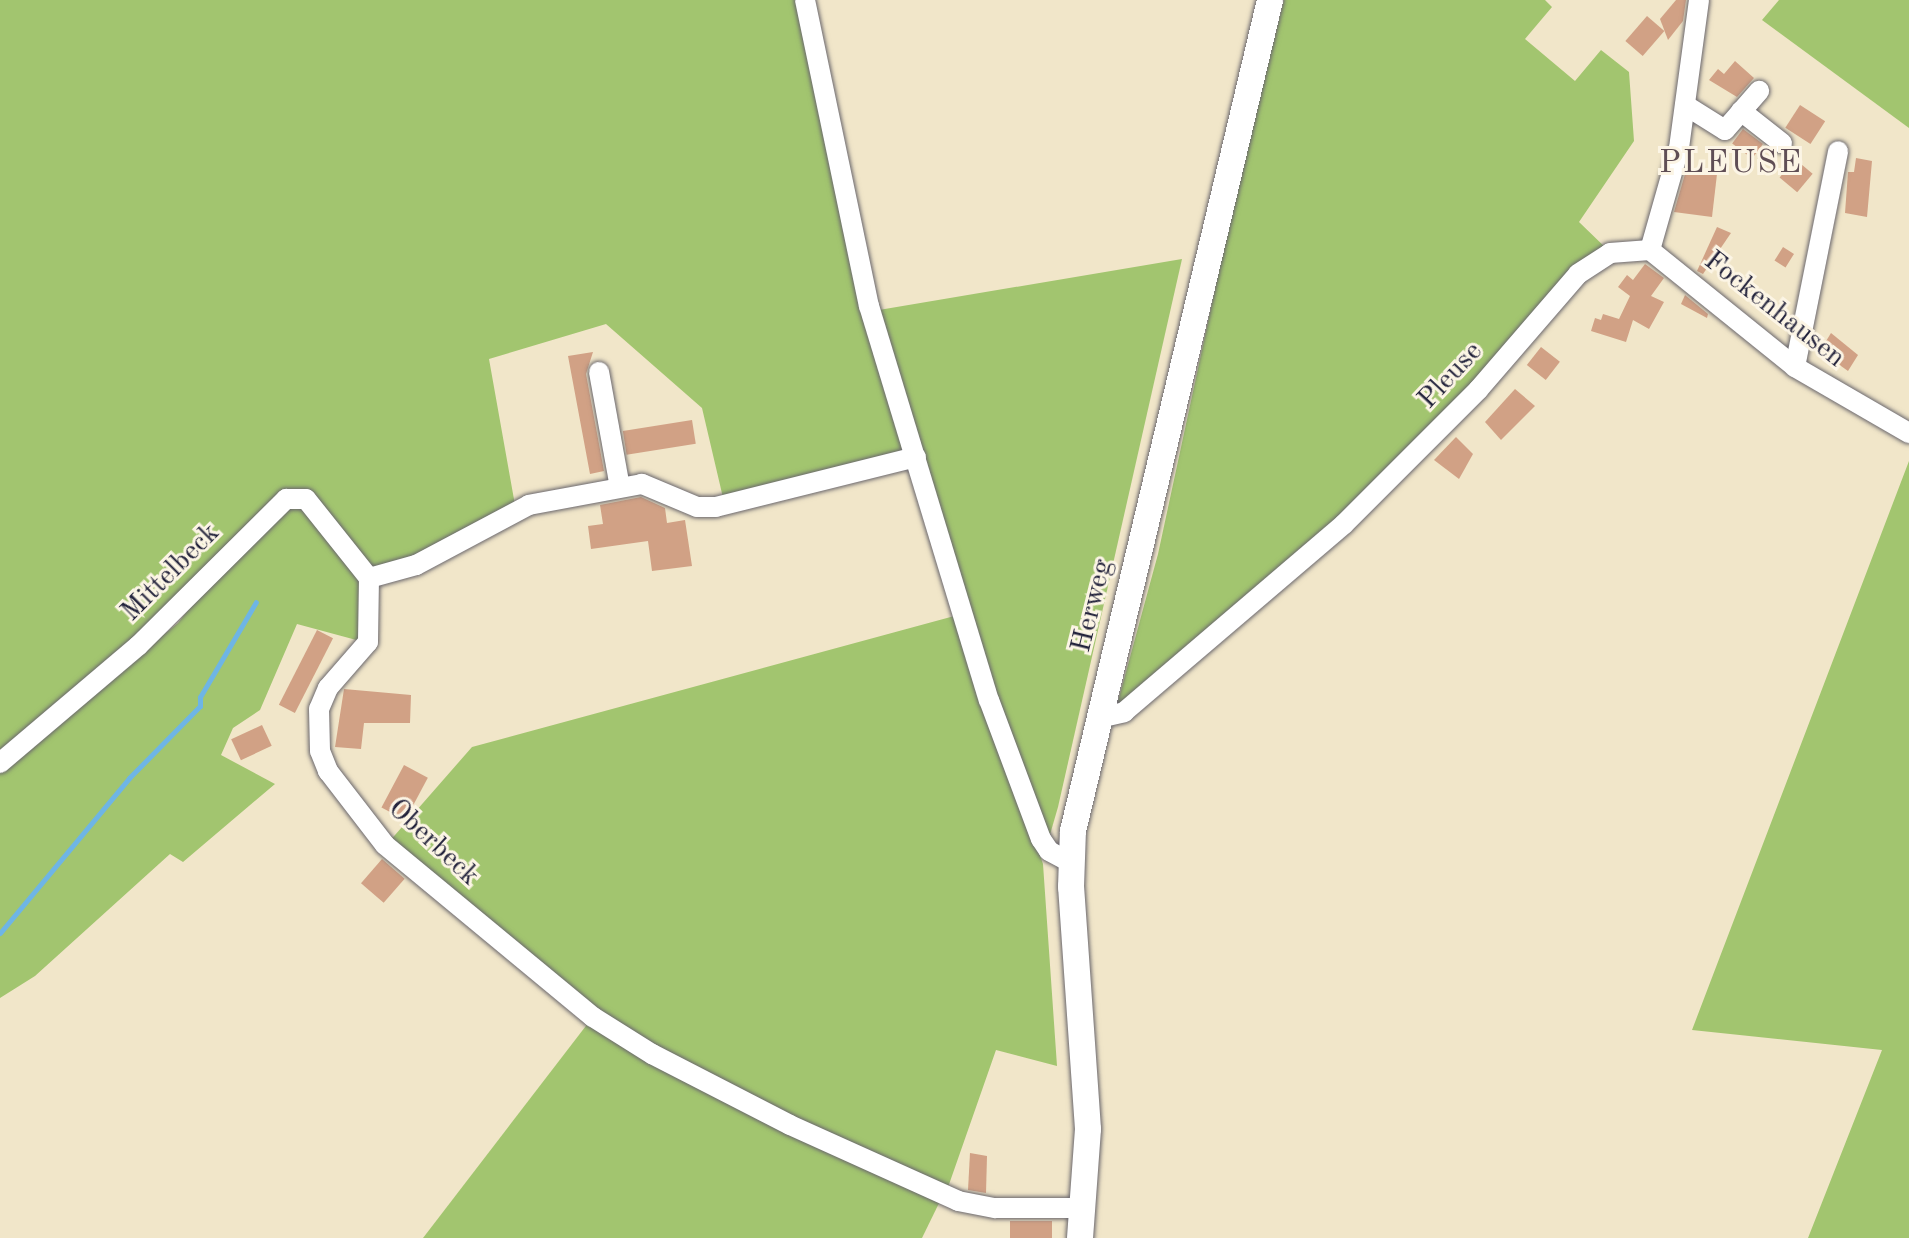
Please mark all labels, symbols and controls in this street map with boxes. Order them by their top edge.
district label: PLEUSE [1659,145,1803,183]
street label: Fockenhausen [1697,245,1851,375]
street label: Pleuse [1412,335,1490,417]
street label: Mittelbeck [115,517,227,629]
street label: Herweg [1065,556,1121,656]
street label: Oberbeck [380,792,486,894]

